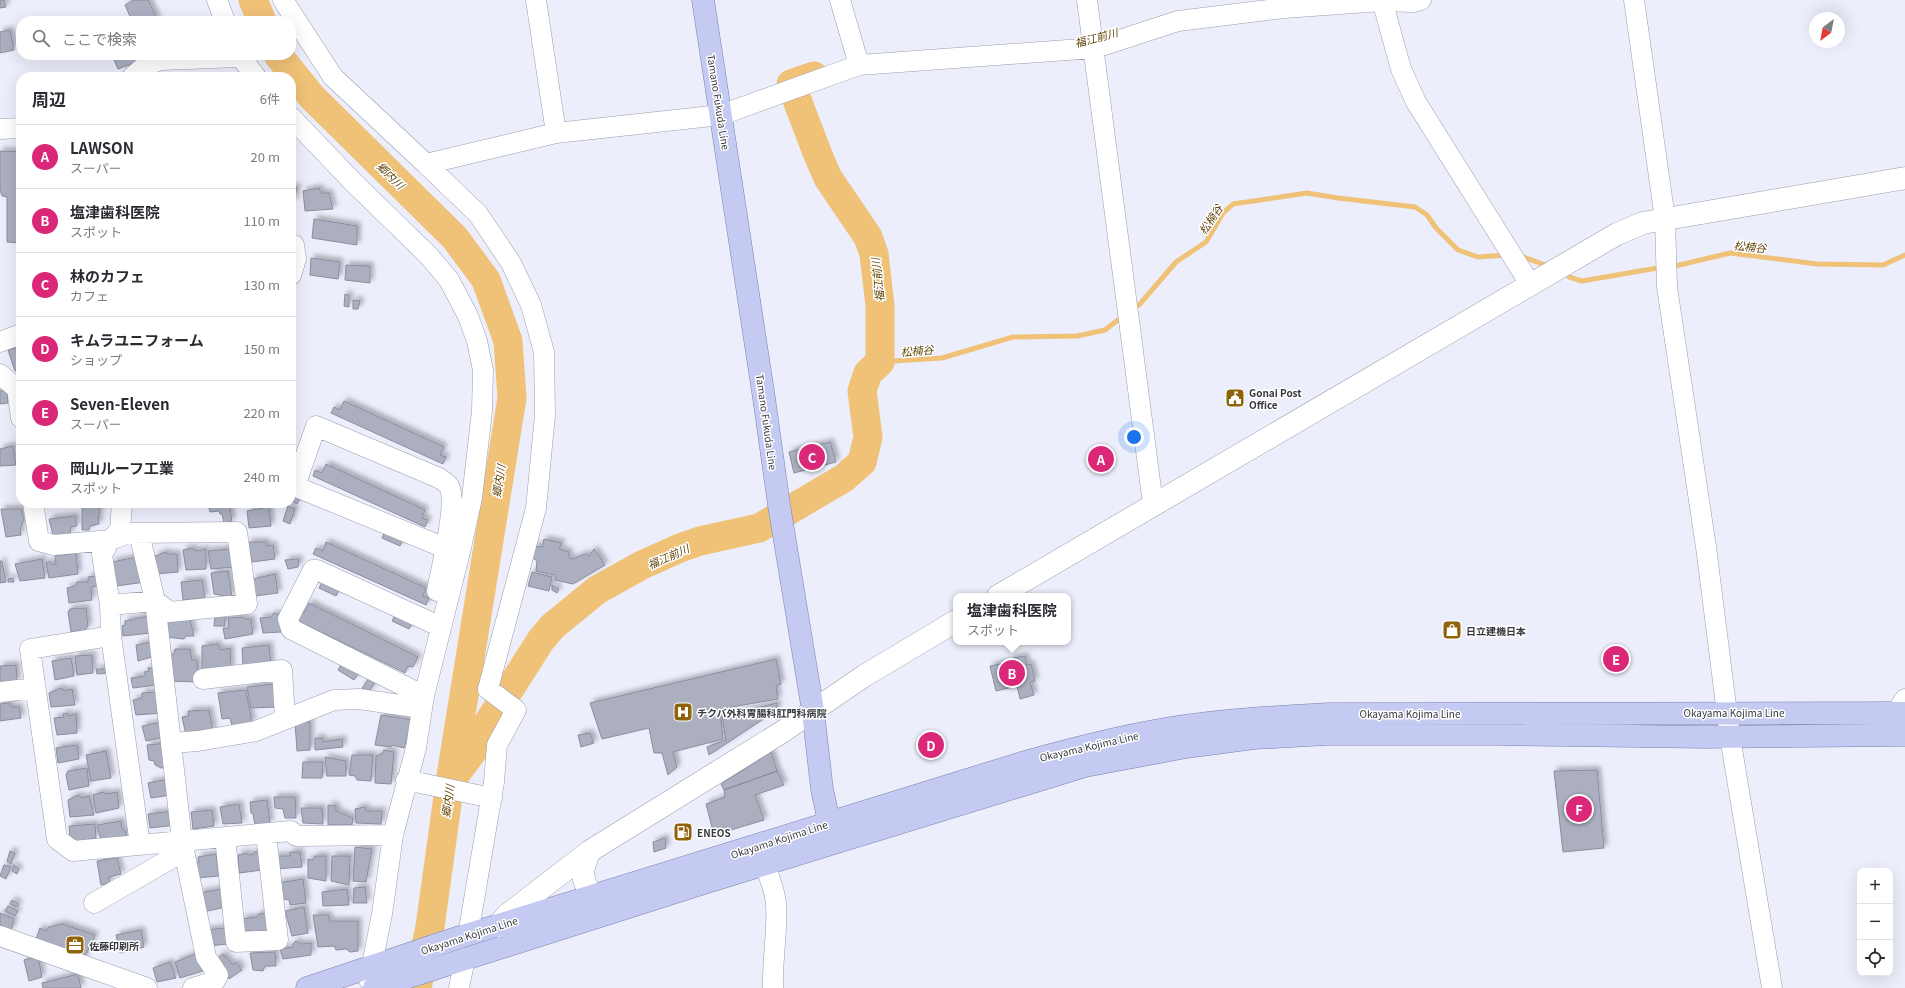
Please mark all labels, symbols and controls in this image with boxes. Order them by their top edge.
north arrow [1809,12,1845,48]
search box [16,16,296,60]
water label: 福江前川 [1073,23,1120,50]
icon: search [30,27,52,49]
text: ここで検索 [62,28,137,49]
street label: Tamano Fukuda Line [704,53,734,151]
text: 周辺 [32,86,66,111]
text: 6件 [260,89,280,108]
text: LAWSON [70,137,134,158]
text: A [41,147,49,166]
text: 20 m [251,147,280,166]
text: スーパー [70,158,122,177]
water label: 郷内川 [374,158,409,193]
water label: 松楠谷 [1194,200,1226,237]
text: 塩津歯科医院 [70,201,160,222]
text: B [41,211,49,230]
text: 110 m [243,211,280,230]
text: スポット [70,222,122,241]
water label: 松楠谷 [1733,237,1768,255]
water label: 福江前川 [867,256,887,303]
text: 林のカフェ [70,265,145,286]
text: C [41,275,49,294]
text: 130 m [243,275,280,294]
text: カフェ [70,286,109,305]
text: キムラユニフォーム [70,329,204,350]
text: D [40,339,50,358]
text: 150 m [243,339,280,358]
water label: 松楠谷 [900,341,935,359]
text: ショップ [70,350,122,369]
street label: Tamano Fukuda Line [753,373,781,471]
place label: Gonai Post Office [1249,385,1302,412]
public building icon: Gonai Post Office [1224,387,1246,409]
text: Seven-Eleven [70,393,170,414]
text: E [41,403,49,422]
text: 220 m [243,403,280,422]
text: スーパー [70,414,122,433]
your location [1124,427,1144,447]
pin: C [799,442,825,472]
pin: A [1088,444,1114,474]
text: 岡山ルーフ工業 [70,457,174,478]
water label: 郷内川 [488,462,509,499]
text: F [41,467,49,486]
text: 240 m [243,467,280,486]
text: スポット [70,478,122,497]
water label: 福江前川 [645,539,692,572]
popup [953,593,1071,645]
text: 塩津歯科医院 [967,599,1057,620]
shop icon: 日立建機日本 [1441,619,1463,641]
text: スポット [967,620,1019,639]
place label: 日立建機日本 [1466,623,1526,638]
pin: E [1603,644,1629,674]
pin: B [999,658,1025,688]
hospital icon: チクバ外科胃腸科肛門科病院 [672,701,694,723]
place label: チクバ外科胃腸科肛門科病院 [697,705,827,720]
street label: Okayama Kojima Line [1683,705,1785,720]
street label: Okayama Kojima Line [1359,706,1461,721]
street label: Okayama Kojima Line [1038,727,1140,765]
pin: D [918,730,944,760]
water label: 郷内川 [437,783,457,818]
pin: F [1566,794,1592,824]
street label: Okayama Kojima Line [729,816,830,862]
fuel station icon: ENEOS [672,821,694,843]
place label: ENEOS [697,825,731,840]
map controls [1857,868,1893,976]
button: + [1857,868,1893,904]
button: − [1857,904,1893,940]
street label: Okayama Kojima Line [419,912,520,958]
office icon: 佐藤印刷所 [64,934,86,956]
place label: 佐藤印刷所 [89,938,139,953]
button: locate [1857,940,1893,976]

